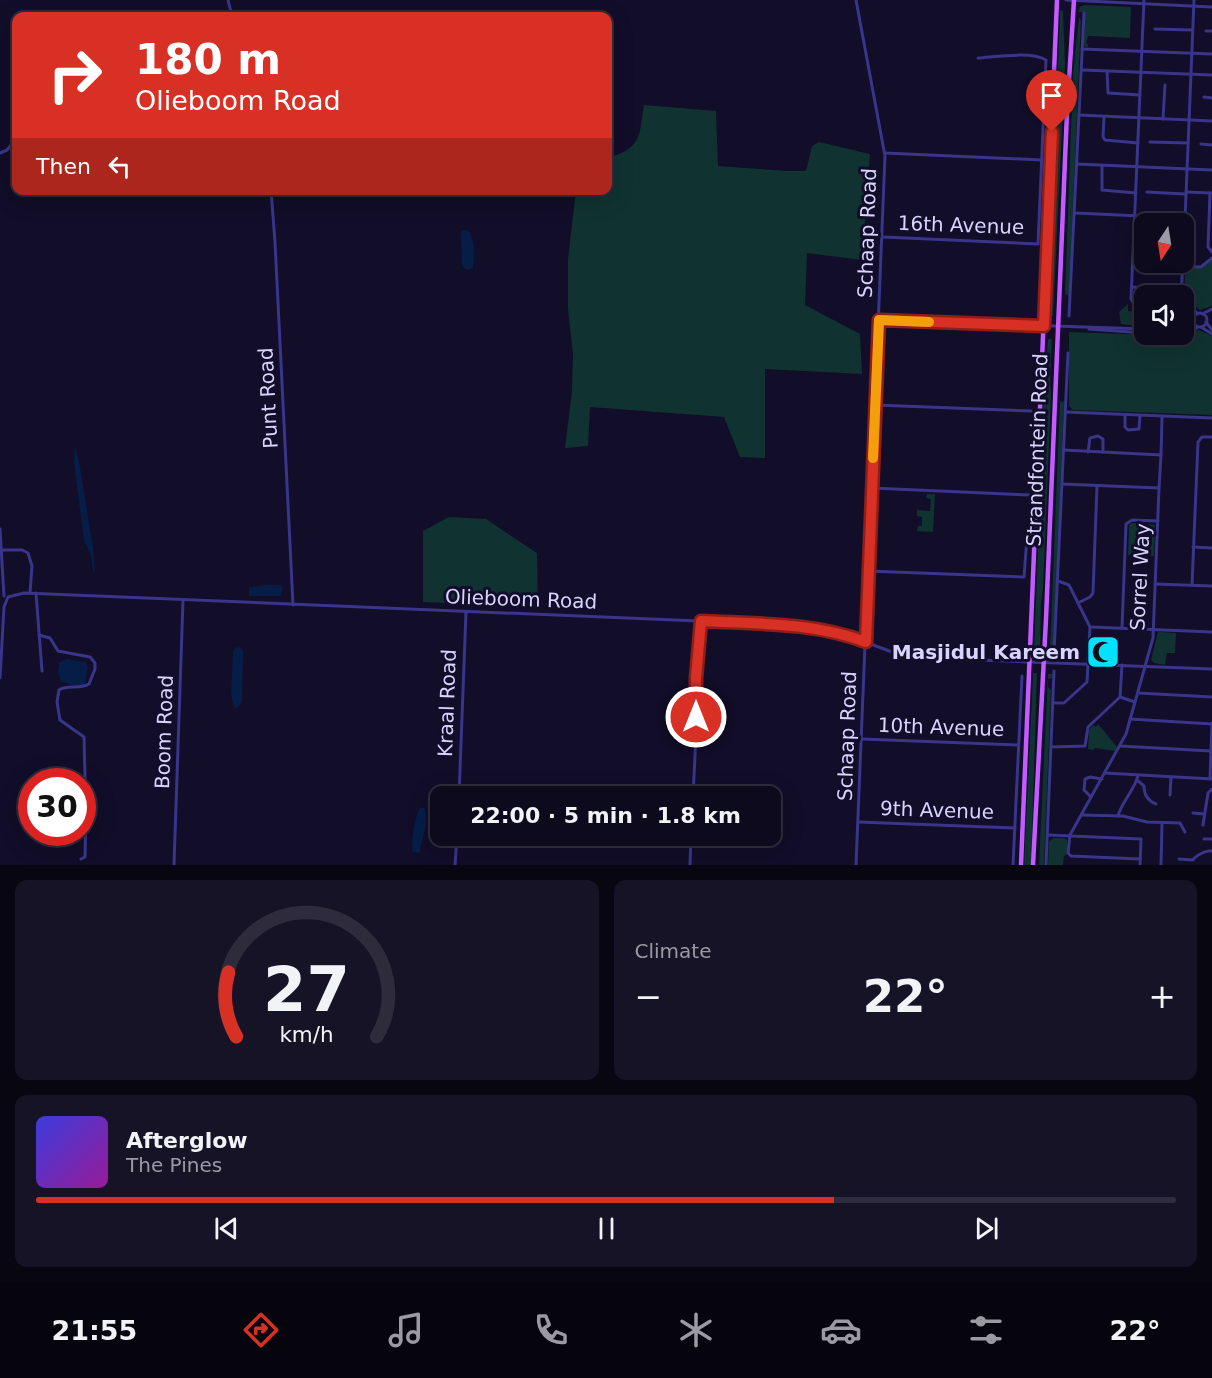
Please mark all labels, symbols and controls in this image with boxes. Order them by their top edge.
text: 180 m [135,35,281,84]
icon: right [36,36,114,114]
pin [1026,70,1077,132]
icon: arrive [1035,79,1068,112]
text: Olieboom Road [135,85,341,116]
icon: left [103,150,136,183]
text: Then [36,154,91,179]
street label: Schaap Road [853,168,881,298]
street label: 16th Avenue [897,211,1025,239]
north arrow [1134,213,1194,273]
map controls [1134,213,1194,345]
button: sound [1134,285,1194,345]
street label: Punt Road [253,347,283,449]
street label: Strandfontein Road [1022,353,1052,547]
street label: Sorrel Way [1125,523,1155,631]
street label: Olieboom Road [444,584,598,614]
mosque icon: Masjidul Kareem [1085,634,1121,670]
place label: Masjidul Kareem [892,640,1080,664]
street label: Kraal Road [433,649,461,757]
street label: Schaap Road [833,671,861,801]
street label: Boom Road [150,675,178,789]
position arrow [664,685,728,749]
street label: 10th Avenue [877,713,1005,741]
speed limit sign: 30 [18,768,96,846]
street label: 9th Avenue [880,796,994,824]
text: 22:00 · 5 min · 1.8 km [470,803,741,828]
text: Climate [635,939,711,963]
text: 27 [263,953,350,1026]
text: 22° [863,970,948,1023]
text: − [635,977,662,1016]
text: + [1148,977,1176,1016]
text: km/h [280,1022,334,1047]
text: Afterglow [126,1128,248,1153]
text: The Pines [126,1153,222,1177]
icon: previous [210,1212,243,1245]
icon: pause [590,1212,623,1245]
icon: next [970,1212,1003,1245]
icon: directions [240,1309,282,1351]
icon: music [385,1309,427,1351]
icon: phone [530,1309,572,1351]
icon: climate [675,1309,717,1351]
icon: car [820,1309,862,1351]
icon: filters [965,1309,1007,1351]
text: 21:55 [51,1315,137,1346]
text: 22° [1109,1315,1160,1346]

